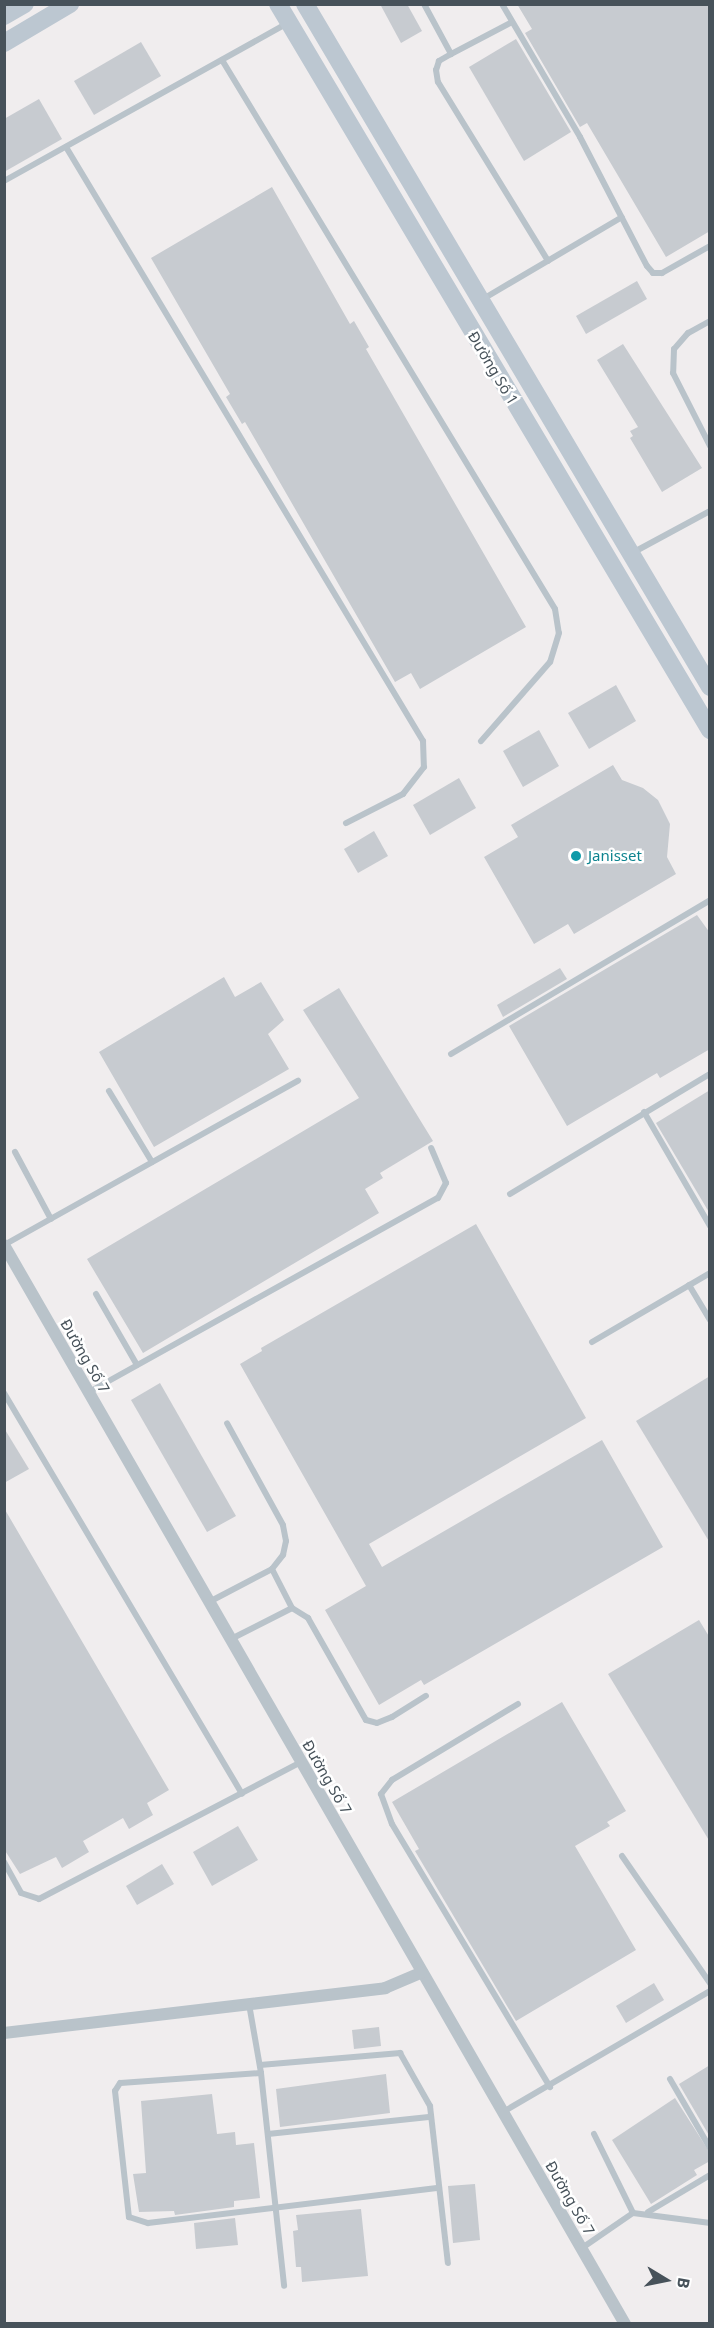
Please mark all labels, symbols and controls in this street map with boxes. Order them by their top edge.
street label: Đường Số 1 [464,328,522,408]
place label: Janisset [588,847,642,865]
marker: Janisset [569,849,583,863]
street label: Đường Số 7 [57,1316,113,1396]
street label: Đường Số 7 [299,1737,355,1817]
street label: Đường Số 7 [542,2158,598,2238]
north arrow [636,2250,696,2310]
text: B [672,2276,695,2290]

